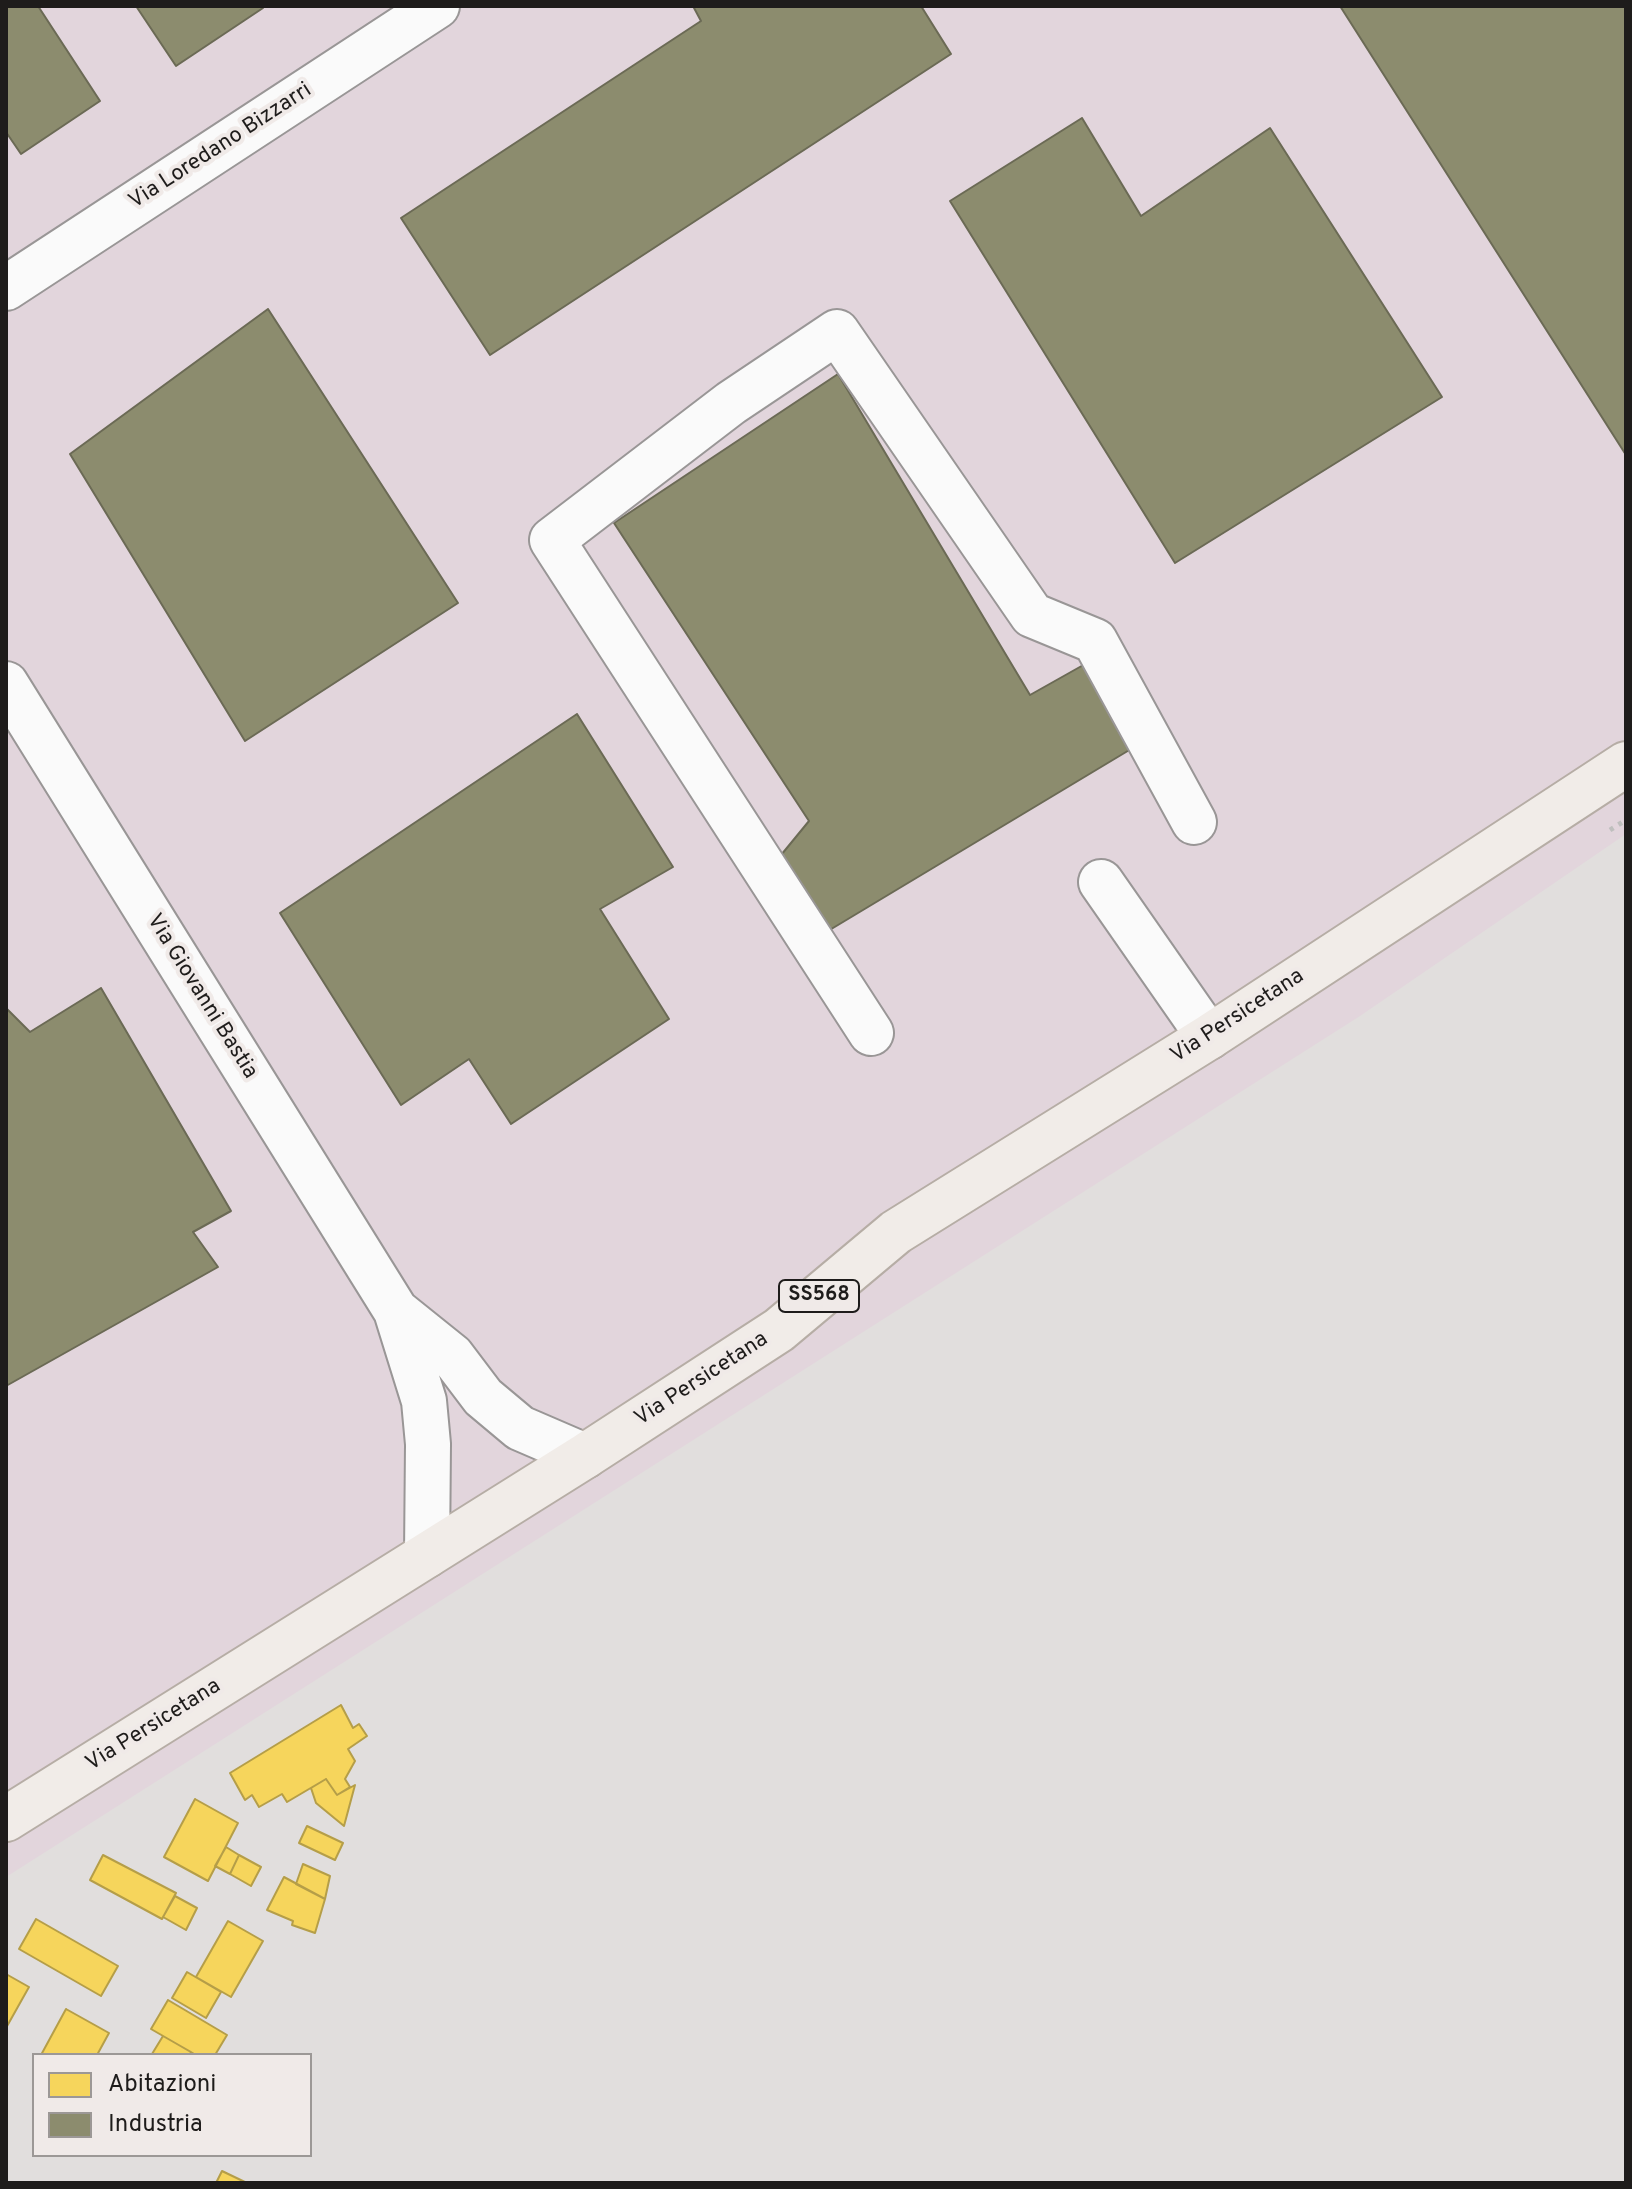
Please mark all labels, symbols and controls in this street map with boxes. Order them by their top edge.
street label: Via Loredano Bizzarri [125,78,317,216]
street label: Via Giovanni Bastia [140,910,262,1084]
street label: Via Persicetana [1166,964,1310,1070]
road number: SS568 [779,1280,859,1312]
street label: Via Persicetana [630,1327,774,1433]
street label: Via Persicetana [82,1674,226,1778]
legend [32,2053,312,2157]
text: Abitazioni [108,2070,216,2100]
text: Industria [108,2110,203,2140]

